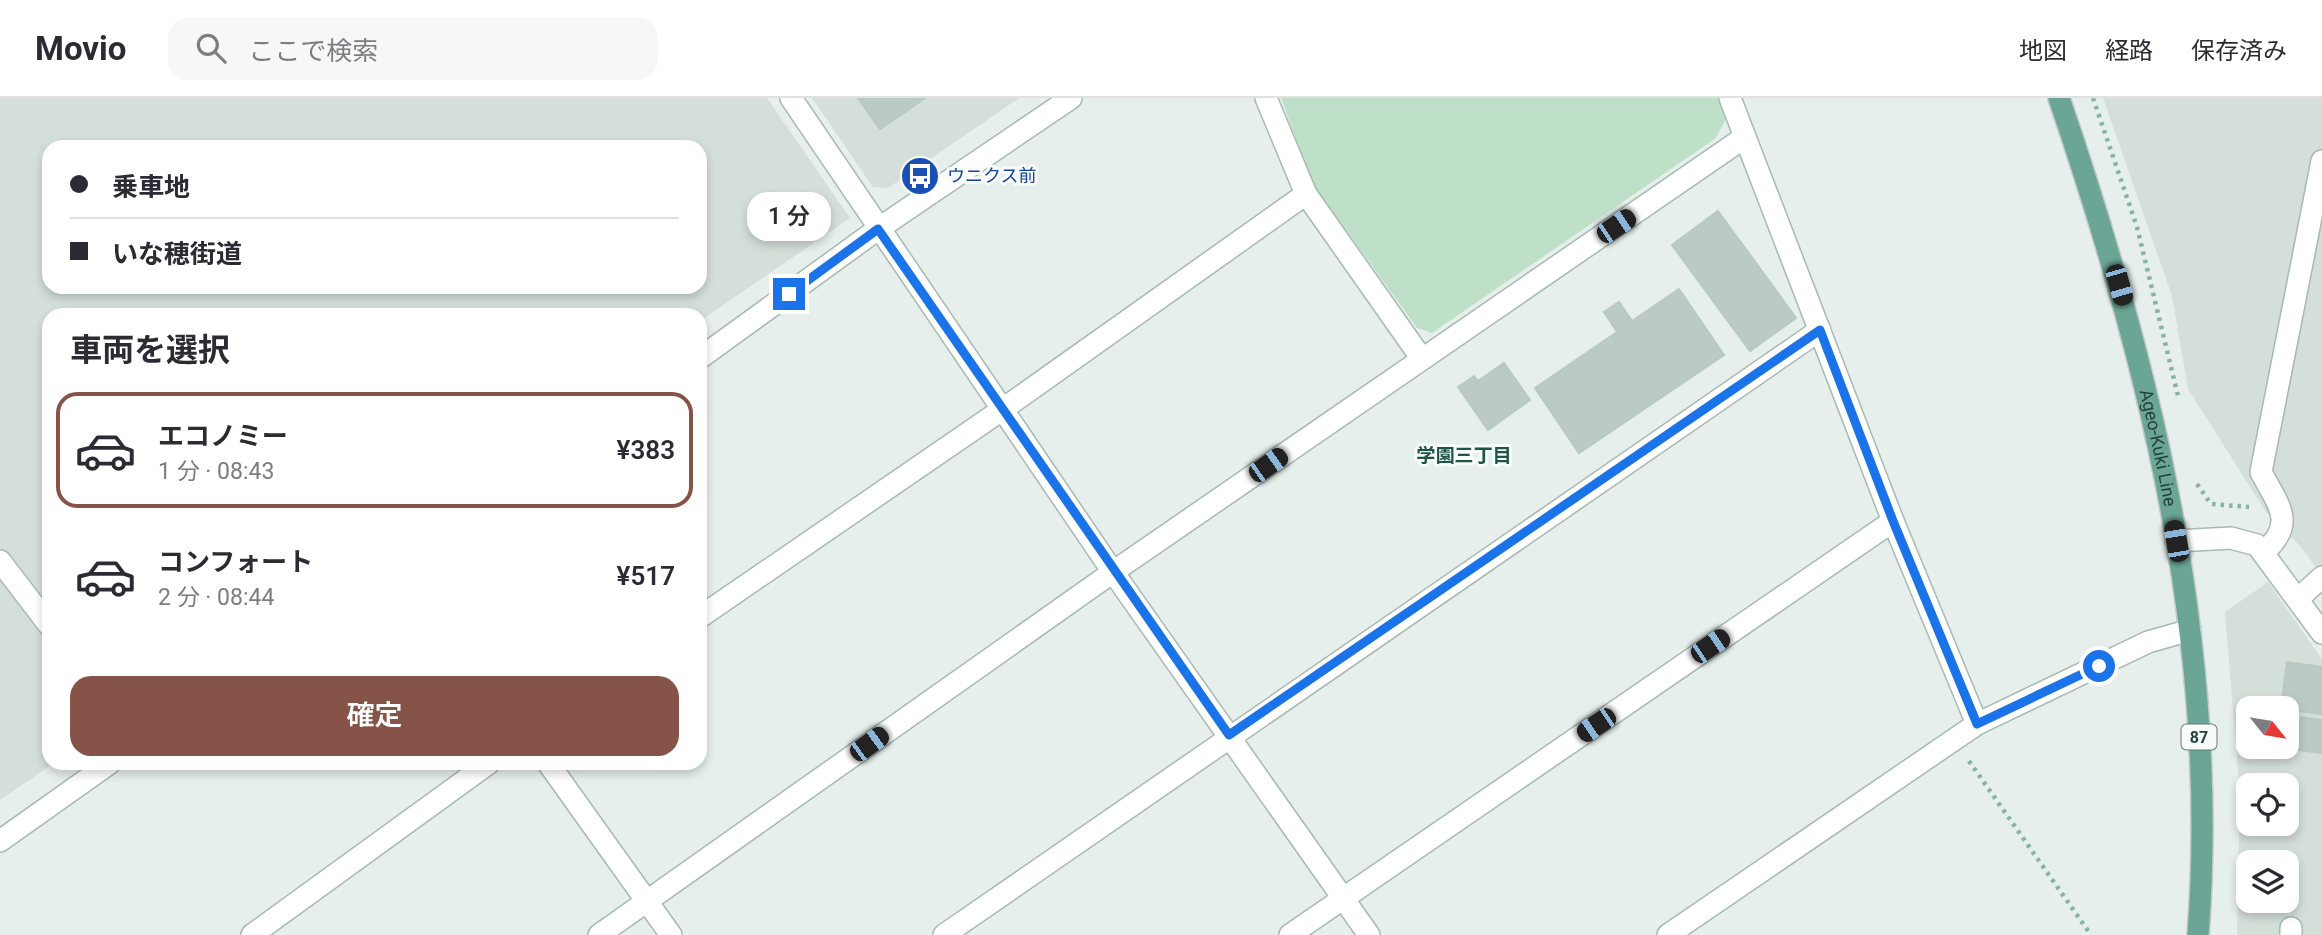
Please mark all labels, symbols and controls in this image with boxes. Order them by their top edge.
search box [168,17,658,80]
text: Movio [35,29,126,68]
icon: search [192,29,230,67]
text: ここで検索 [248,36,378,66]
text: 地図 [2019,37,2067,65]
text: 経路 [2105,37,2153,65]
text: 保存済み [2191,37,2287,65]
bus stop icon: ウニクス前 [899,155,941,197]
place label: ウニクス前 [947,165,1036,186]
text: 乗車地 [112,172,190,202]
callout: 1 分 [747,192,831,242]
text: 1 分 [768,203,810,230]
car [1593,206,1640,246]
text: いな穂街道 [112,239,242,269]
car [2104,262,2135,308]
route end [773,278,805,310]
text: 車両を選択 [70,331,230,369]
street label: Ageo-Kuki Line [2136,387,2181,508]
icon: car [74,419,137,482]
text: エコノミー [158,421,288,451]
text: ¥383 [617,435,675,465]
car [1245,444,1292,486]
district label: 学園三丁目 [1416,444,1512,467]
text: 1 分 · 08:43 [158,458,274,485]
car [2163,518,2190,564]
icon: car [74,545,137,608]
text: コンフォート [158,547,313,577]
text: ¥517 [617,561,675,591]
text: 2 分 · 08:44 [158,584,274,611]
car [1687,626,1734,666]
route start [2083,650,2115,682]
button: 確定 [70,676,679,756]
north arrow [2236,696,2300,760]
map controls [2236,696,2299,913]
car [1573,705,1620,745]
car [846,723,893,765]
road number: 87 [2182,724,2216,750]
button: locate [2236,773,2299,836]
button: layers [2236,850,2299,913]

